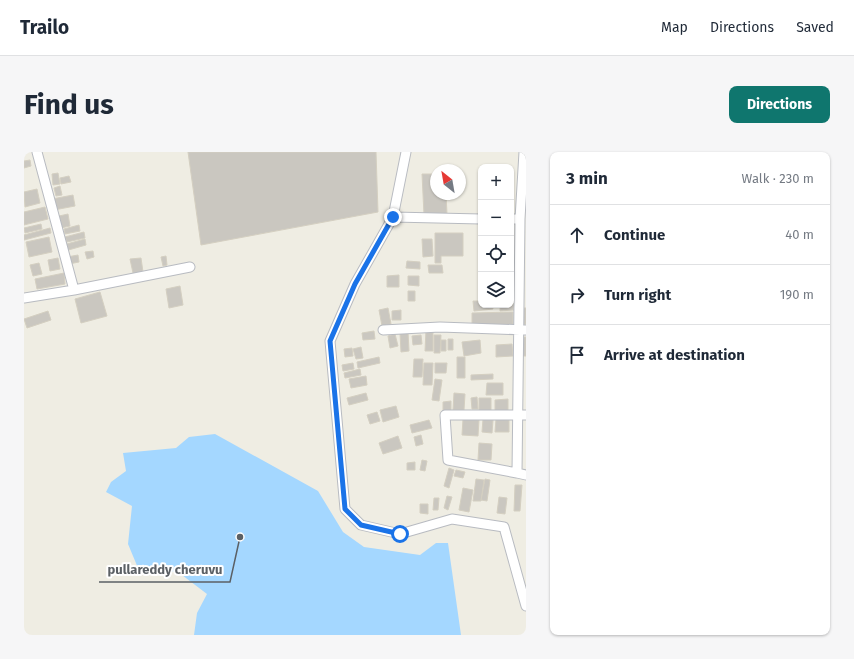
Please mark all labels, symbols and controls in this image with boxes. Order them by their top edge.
text: Trailo [20,16,69,39]
text: Map [661,19,688,36]
text: Directions [710,19,774,36]
text: Saved [796,19,834,36]
button: Directions [729,86,830,123]
text: Find us [24,88,114,121]
north arrow [430,164,466,200]
map controls [478,164,514,308]
button: + [478,164,514,200]
text: 3 min [566,168,608,189]
text: Walk · 230 m [742,171,814,186]
button: − [478,200,514,236]
route end [384,208,402,226]
icon: ahead [566,224,588,246]
text: Continue [604,226,665,244]
text: 40 m [785,227,814,242]
button: locate [478,236,514,272]
button: layers [478,272,514,308]
icon: right [566,284,588,306]
text: Turn right [604,286,671,304]
text: 190 m [780,287,814,302]
icon: arrive [566,344,588,366]
text: Arrive at destination [604,346,745,364]
route start [391,525,409,543]
callout: pullareddy cheruvu [99,557,230,582]
text: pullareddy cheruvu [107,562,223,577]

